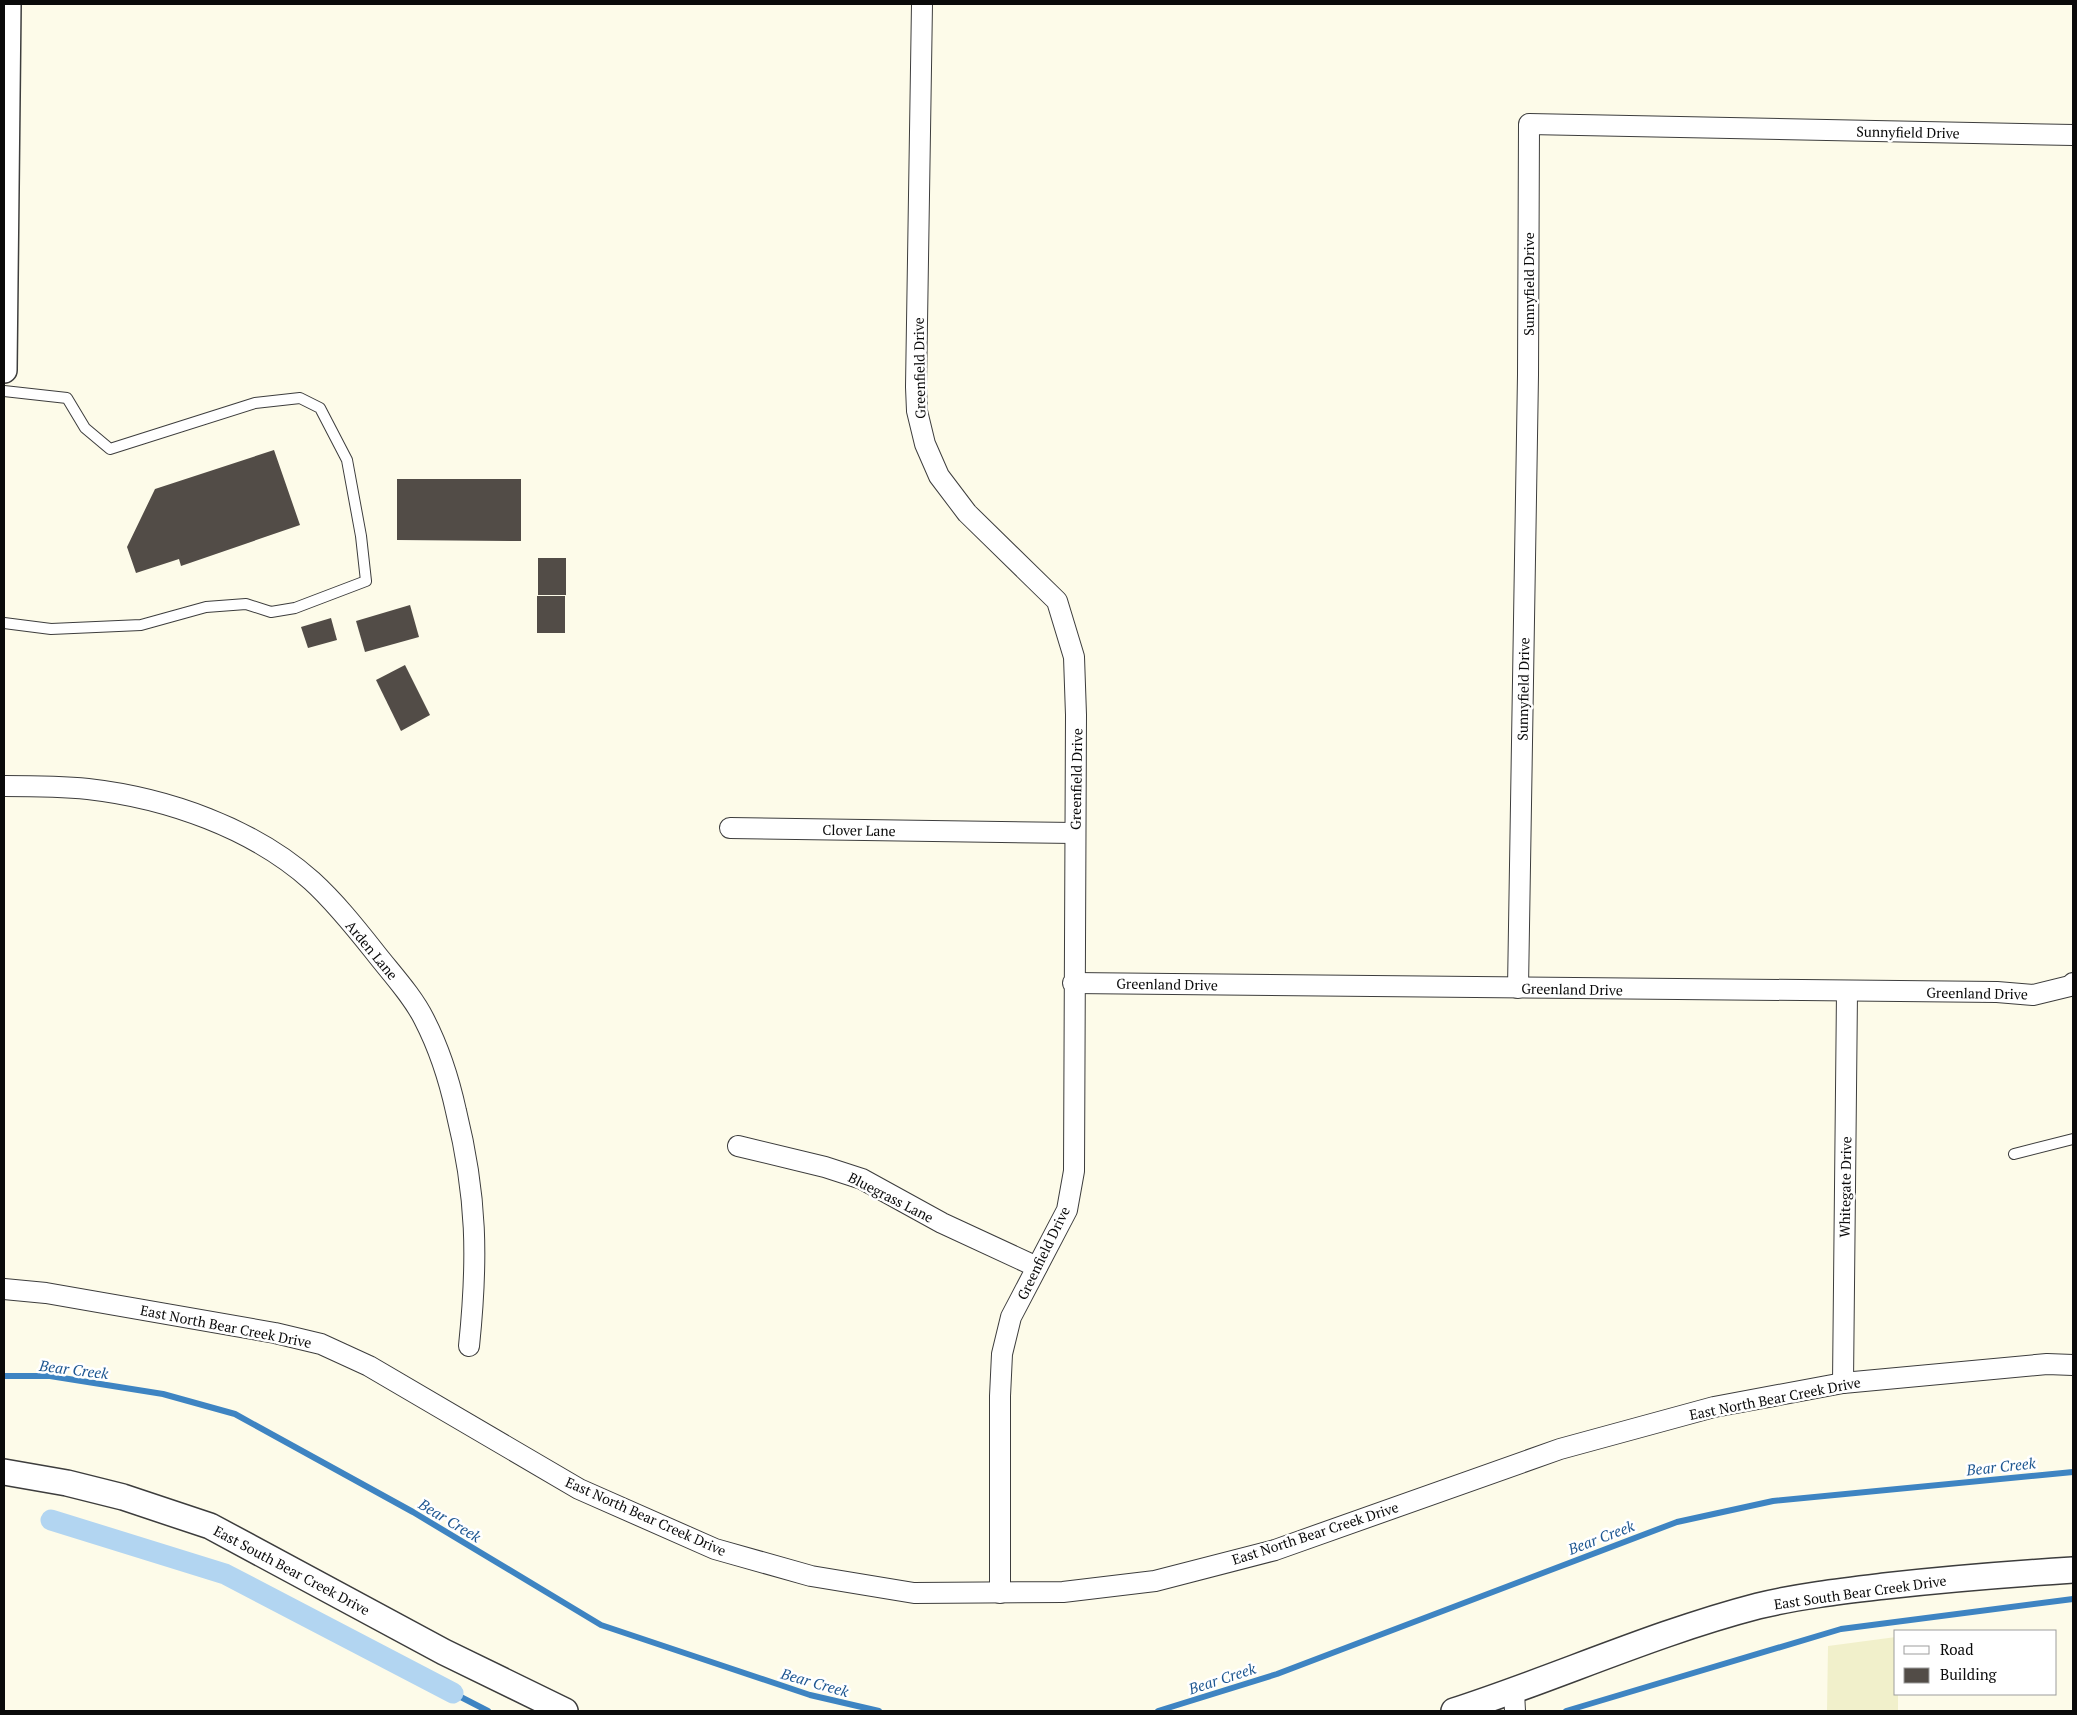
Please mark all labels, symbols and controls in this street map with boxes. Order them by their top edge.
street label: Sunnyfield Drive [1856,122,1960,142]
street label: Sunnyfield Drive [1519,232,1538,336]
street label: Greenfield Drive [909,317,929,419]
street label: Sunnyfield Drive [1513,637,1533,741]
street label: Greenfield Drive [1066,728,1086,830]
street label: Clover Lane [822,820,896,840]
street label: Arden Lane [342,916,402,984]
street label: Greenland Drive [1116,974,1218,994]
street label: Greenland Drive [1521,979,1623,999]
street label: Greenland Drive [1926,983,2028,1003]
street label: Whitegate Drive [1835,1136,1855,1238]
street label: Bluegrass Lane [845,1167,937,1227]
street label: Greenfield Drive [1012,1203,1074,1303]
street label: East North Bear Creek Drive [139,1300,313,1352]
water label: Bear Creek [37,1355,110,1383]
street label: East North Bear Creek Drive [1688,1372,1862,1424]
water label: Bear Creek [1964,1452,2037,1480]
street label: East North Bear Creek Drive [563,1472,729,1560]
water label: Bear Creek [414,1493,486,1547]
street label: East North Bear Creek Drive [1229,1497,1401,1569]
water label: Bear Creek [1564,1515,1638,1559]
street label: East South Bear Creek Drive [211,1521,373,1619]
street label: East South Bear Creek Drive [1773,1570,1947,1614]
legend [1894,1630,2057,1695]
text: Road [1940,1639,1973,1659]
water label: Bear Creek [1185,1658,1259,1699]
water label: Bear Creek [778,1663,852,1701]
text: Building [1940,1664,1998,1684]

